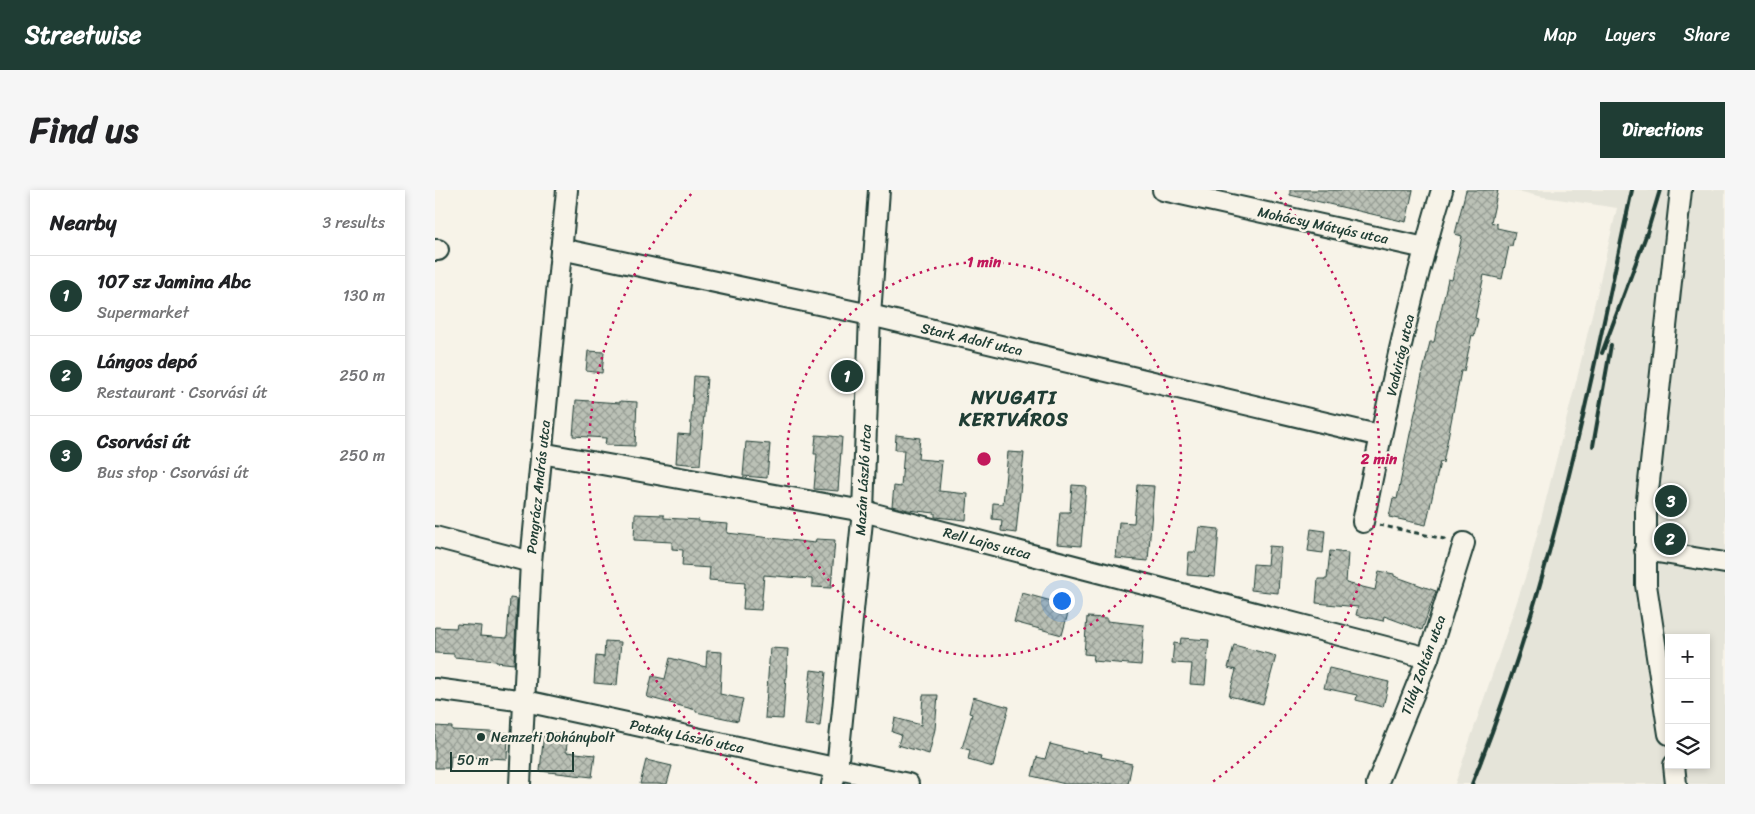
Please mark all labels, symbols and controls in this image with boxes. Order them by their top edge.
text: Streetwise [25,14,141,56]
text: Map [1544,19,1577,51]
text: Layers [1605,19,1656,51]
text: Share [1684,19,1730,51]
text: Find us [30,99,138,161]
button: Directions [1600,102,1725,158]
street label: Mohácsy Mátyás utca [1255,199,1391,252]
text: Nearby [50,204,116,242]
text: 3 results [322,208,385,237]
text: 1 min [967,249,1002,275]
text: 107 sz Jamina Abc [97,265,251,298]
text: 1 [63,281,69,310]
text: 130 m [343,281,385,310]
text: Supermarket [97,298,189,327]
street label: Vadvirág utca [1379,312,1422,398]
street label: Stark Adolf utca [919,316,1025,363]
text: Lángos depó [97,345,197,378]
pin: 1 [831,357,863,395]
text: 2 [61,361,71,390]
text: 250 m [339,361,385,390]
text: Restaurant · Csorvási út [97,378,268,407]
district label: NYUGATI KERTVÁROS [958,381,1069,436]
street label: Pongrácz András utca [519,418,558,555]
street label: Mazán László utca [848,423,879,536]
text: Csorvási út [97,425,191,458]
text: 3 [62,441,70,470]
text: 250 m [339,441,385,470]
text: 2 min [1360,446,1398,472]
centre of rings [975,450,993,468]
text: Bus stop · Csorvási út [97,458,249,487]
pin: 3 [1655,482,1687,520]
street label: Rell Lajos utca [940,520,1034,567]
pin: 2 [1654,520,1686,558]
your location [1049,588,1075,614]
street label: Tildy Zoltán utca [1394,612,1453,719]
map controls [1665,634,1710,769]
button: + [1665,634,1710,679]
button: − [1665,679,1710,724]
street label: Pataky László utca [628,712,747,761]
button: layers [1665,724,1710,769]
place label: Nemzeti Dohánybolt [491,725,616,750]
marker: Nemzeti Dohánybolt [475,731,487,743]
text: 50 m [457,748,489,773]
scale bar [450,749,574,772]

